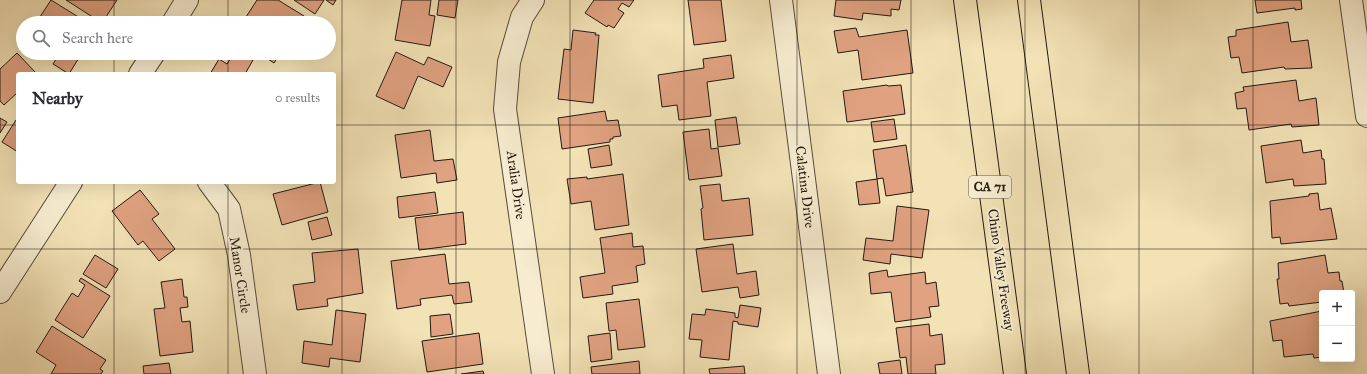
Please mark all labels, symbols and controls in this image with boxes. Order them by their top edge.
search box [16,16,336,60]
icon: search [30,27,52,49]
text: Search here [62,29,133,47]
text: Nearby [32,88,83,109]
text: 0 results [275,90,320,106]
street label: Calatina Drive [792,145,819,229]
street label: Aralia Drive [503,148,529,221]
road number: CA 71 [969,176,1011,198]
street label: Chino Valley Freeway [984,208,1018,333]
street label: Manor Circle [226,235,254,315]
map controls [1319,290,1355,362]
button: + [1319,290,1355,326]
button: − [1319,326,1355,362]

